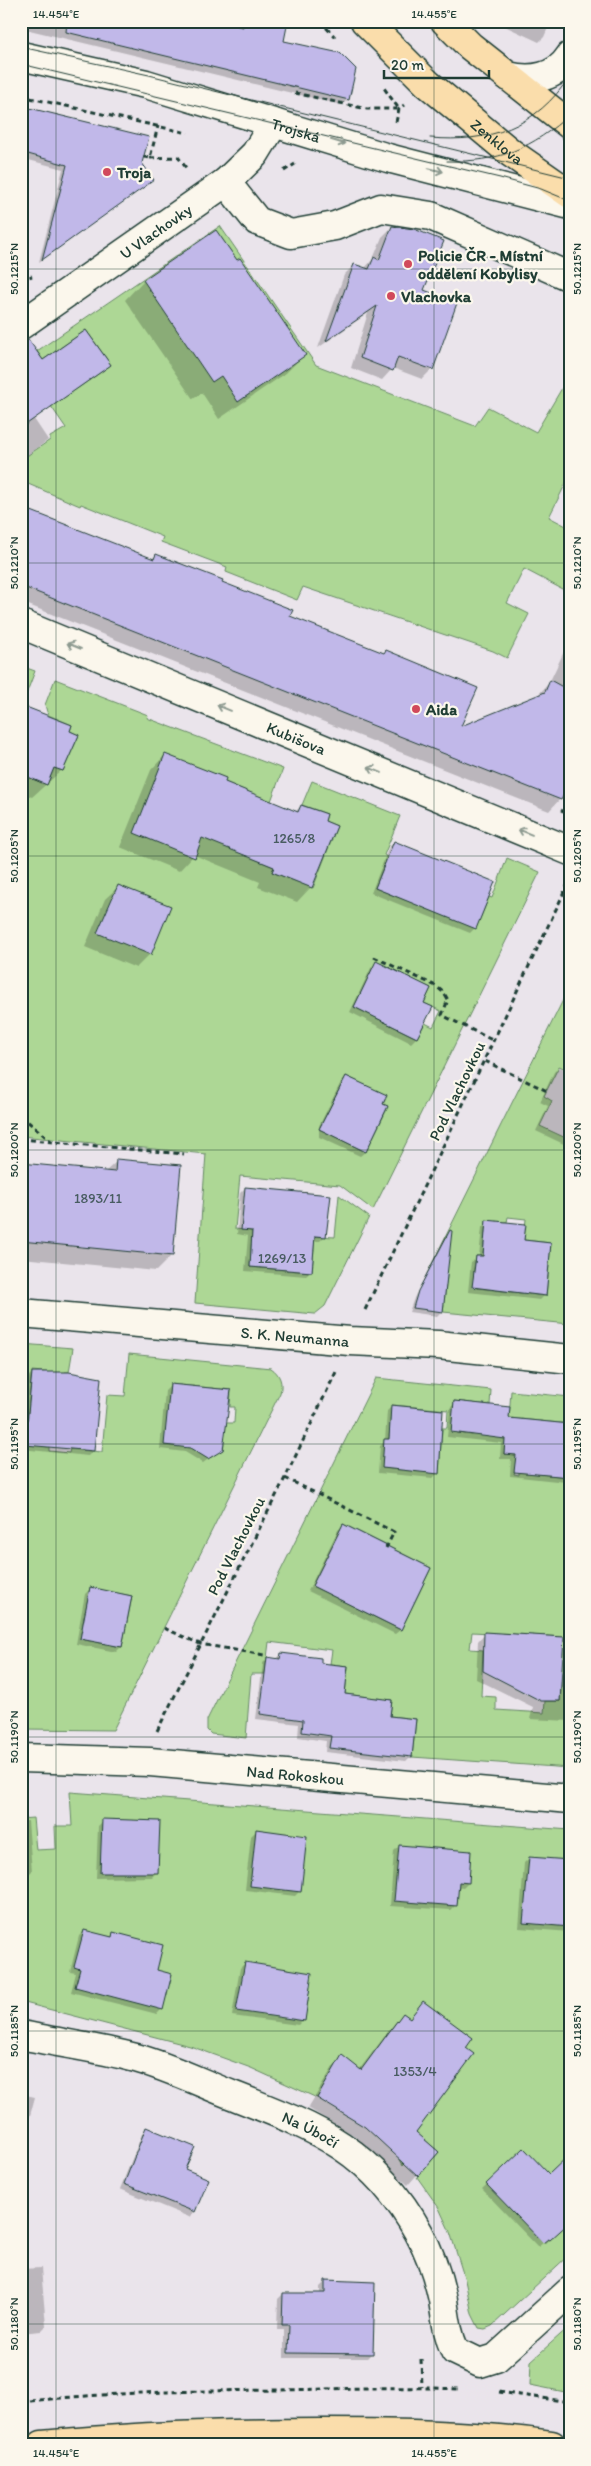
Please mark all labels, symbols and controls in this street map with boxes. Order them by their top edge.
text: 14.454°E [33,7,80,21]
text: 14.455°E [411,7,457,21]
scale bar [384,48,488,80]
text: 20 m [391,56,425,74]
street label: Trojská [269,113,323,146]
street label: Zenklova [467,114,528,169]
one-way arrow [329,138,345,148]
place label: Troja [116,163,151,183]
marker: Troja [101,166,113,178]
one-way arrow [427,166,443,175]
street label: U Vlachovky [116,199,196,263]
text: 50.1215°N [7,243,21,295]
text: 50.1215°N [570,243,584,295]
place label: Policie ČR - Místní oddělení Kobylisy [418,246,544,284]
marker: Policie ČR - Místní oddělení Kobylisy [402,258,414,270]
place label: Vlachovka [401,287,472,306]
marker: Vlachovka [385,290,397,302]
text: 50.1210°N [7,536,21,590]
text: 50.1210°N [570,536,584,590]
one-way arrow [67,640,82,650]
place label: Aida [425,700,457,719]
one-way arrow [217,702,232,712]
marker: Aida [410,703,422,715]
street label: Kubišova [264,717,329,759]
one-way arrow [367,764,382,773]
one-way arrow [518,827,533,836]
text: 50.1205°N [7,829,21,883]
text: 50.1205°N [570,829,584,883]
house number: 1265/8 [273,830,315,847]
street label: Pod Vlachovkou [425,1038,489,1144]
text: 50.1200°N [7,1123,21,1177]
text: 50.1200°N [570,1123,584,1177]
house number: 1893/11 [74,1190,123,1207]
house number: 1269/13 [258,1250,307,1267]
street label: S. K. Neumanna [240,1322,351,1350]
text: 50.1195°N [7,1418,21,1470]
text: 50.1195°N [570,1418,584,1470]
street label: Pod Vlachovkou [203,1493,269,1598]
text: 50.1190°N [7,1710,21,1764]
text: 50.1190°N [570,1710,584,1764]
street label: Nad Rokoskou [246,1761,345,1789]
text: 50.1185°N [7,2005,21,2057]
text: 50.1185°N [570,2005,584,2057]
house number: 1353/4 [393,2063,437,2080]
street label: Na Úbočí [279,2107,343,2152]
text: 50.1180°N [7,2297,21,2351]
text: 50.1180°N [570,2297,584,2351]
text: 14.454°E [33,2446,80,2460]
text: 14.455°E [411,2446,457,2460]

